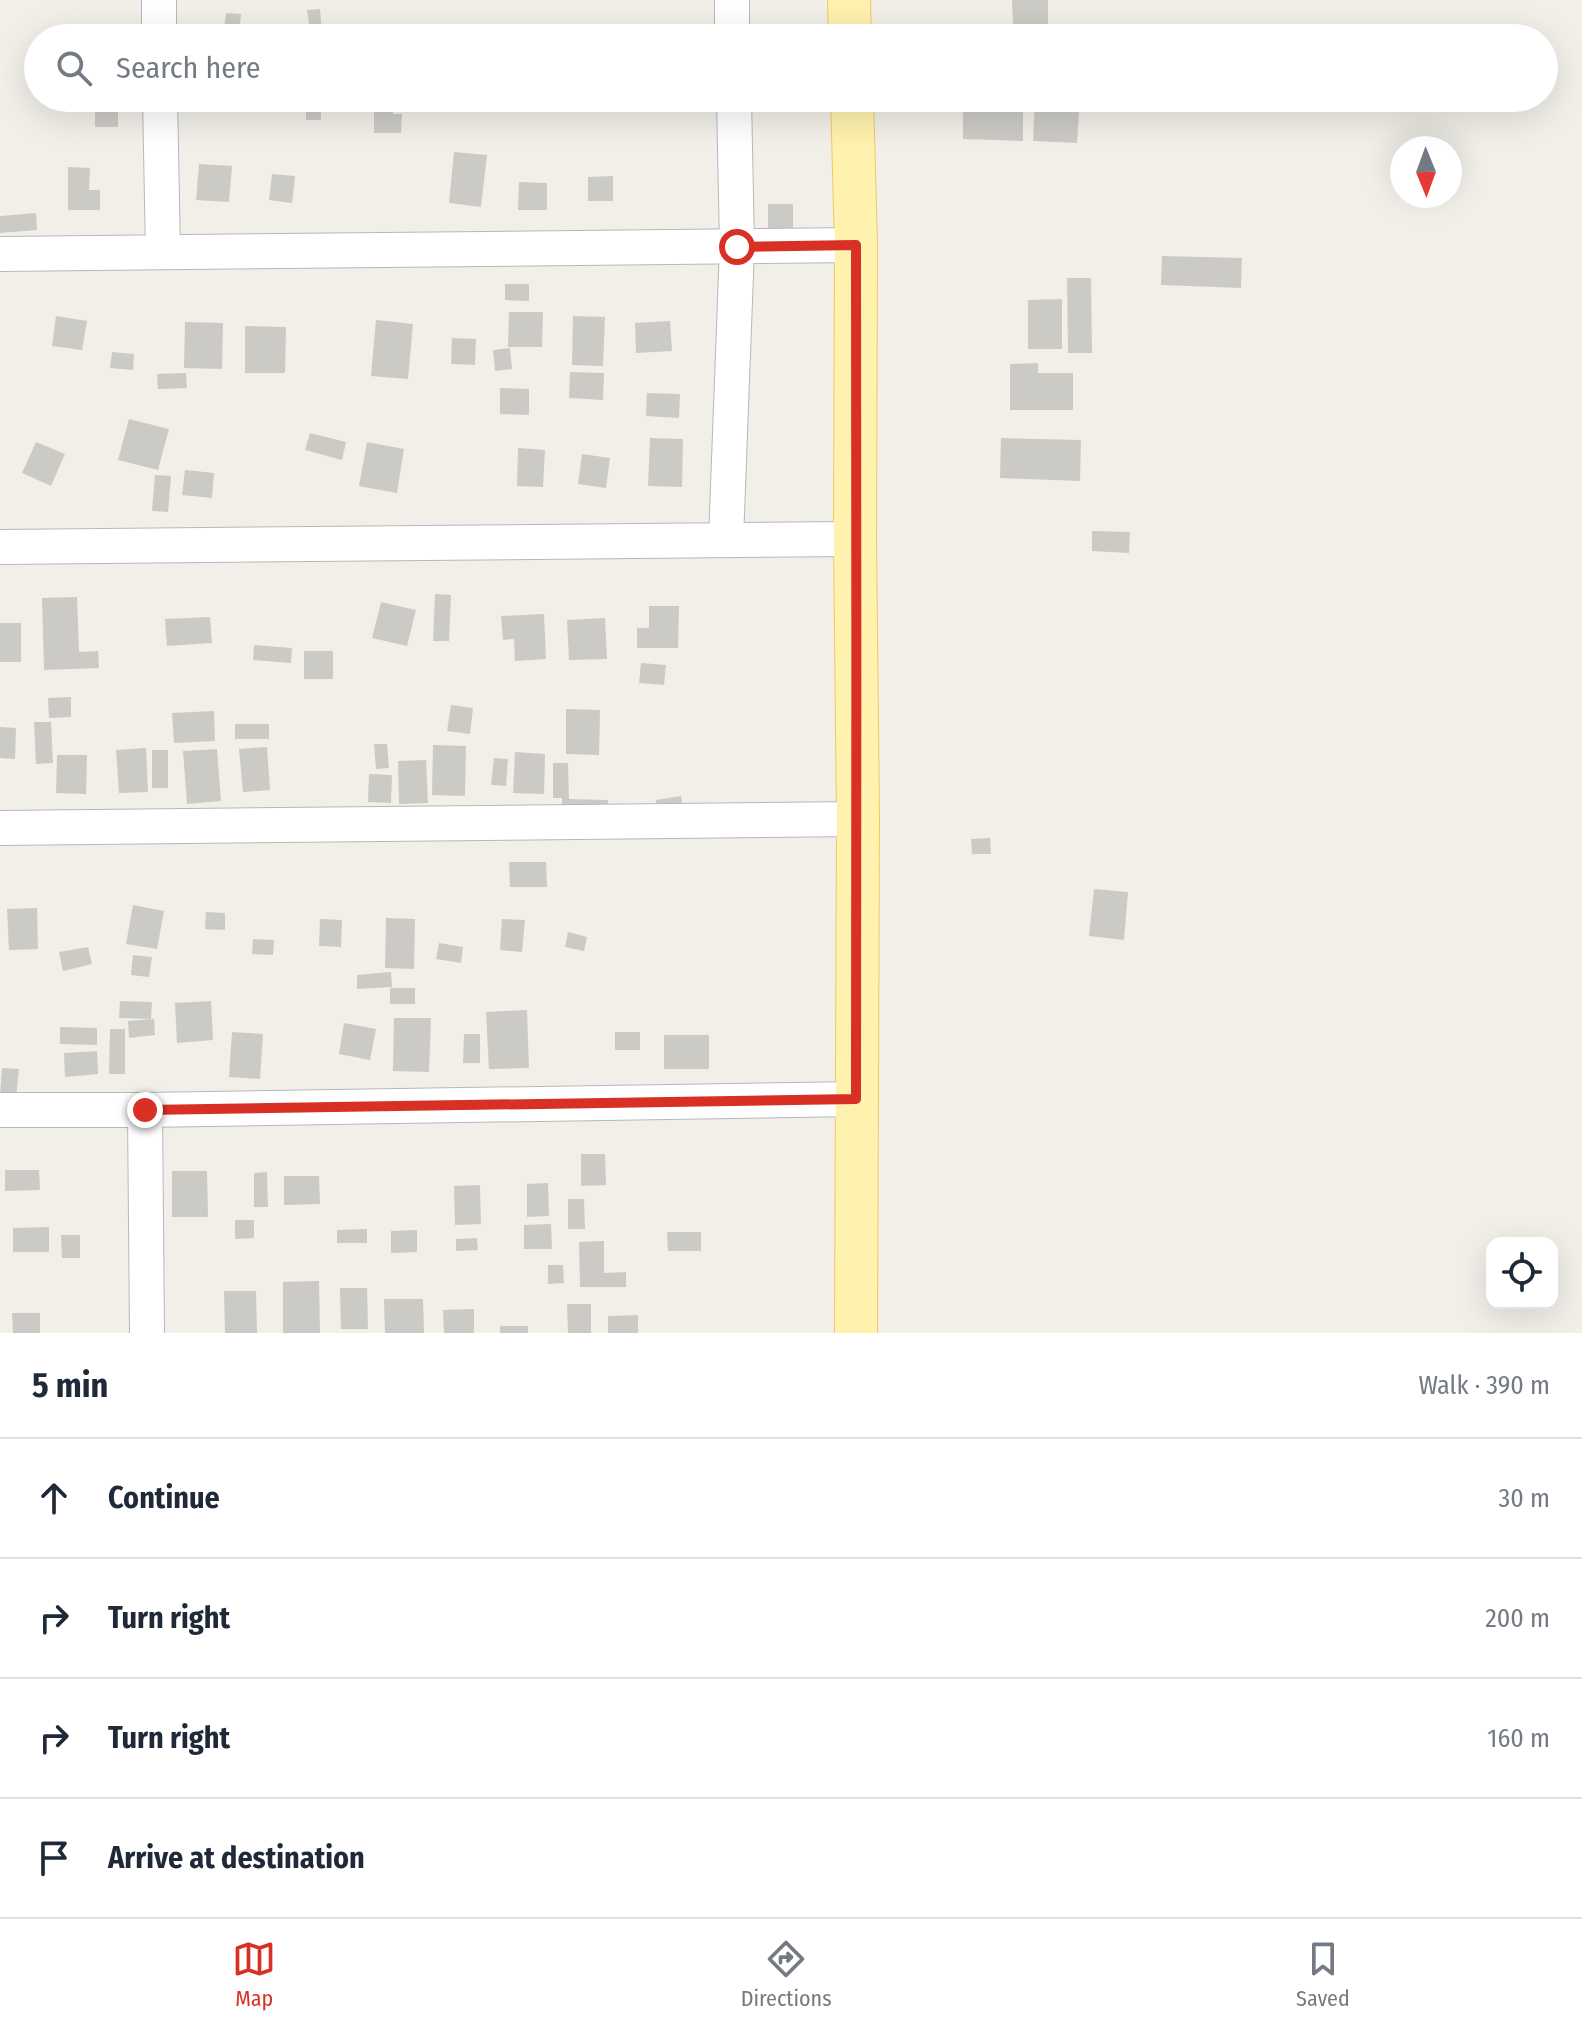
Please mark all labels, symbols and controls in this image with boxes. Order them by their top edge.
search box [24,24,1558,112]
icon: search [52,46,96,90]
text: Search here [116,50,261,86]
north arrow [1390,136,1462,208]
route start [719,229,755,265]
route end [127,1092,163,1128]
map controls [1486,1237,1558,1309]
button: locate [1486,1237,1558,1309]
text: 5 min [32,1365,108,1406]
text: Walk · 390 m [1418,1370,1550,1401]
icon: ahead [32,1476,76,1520]
text: Continue [108,1480,220,1516]
text: 30 m [1499,1483,1550,1514]
icon: right [32,1596,76,1640]
text: Turn right [108,1600,230,1636]
text: 200 m [1485,1603,1550,1634]
icon: right [32,1716,76,1760]
text: Turn right [108,1720,230,1756]
text: 160 m [1487,1723,1550,1754]
icon: arrive [32,1836,76,1880]
text: Arrive at destination [108,1840,365,1876]
tab: Map [232,1937,276,2012]
tab: Directions [741,1937,832,2012]
tab: Saved [1296,1937,1350,2012]

